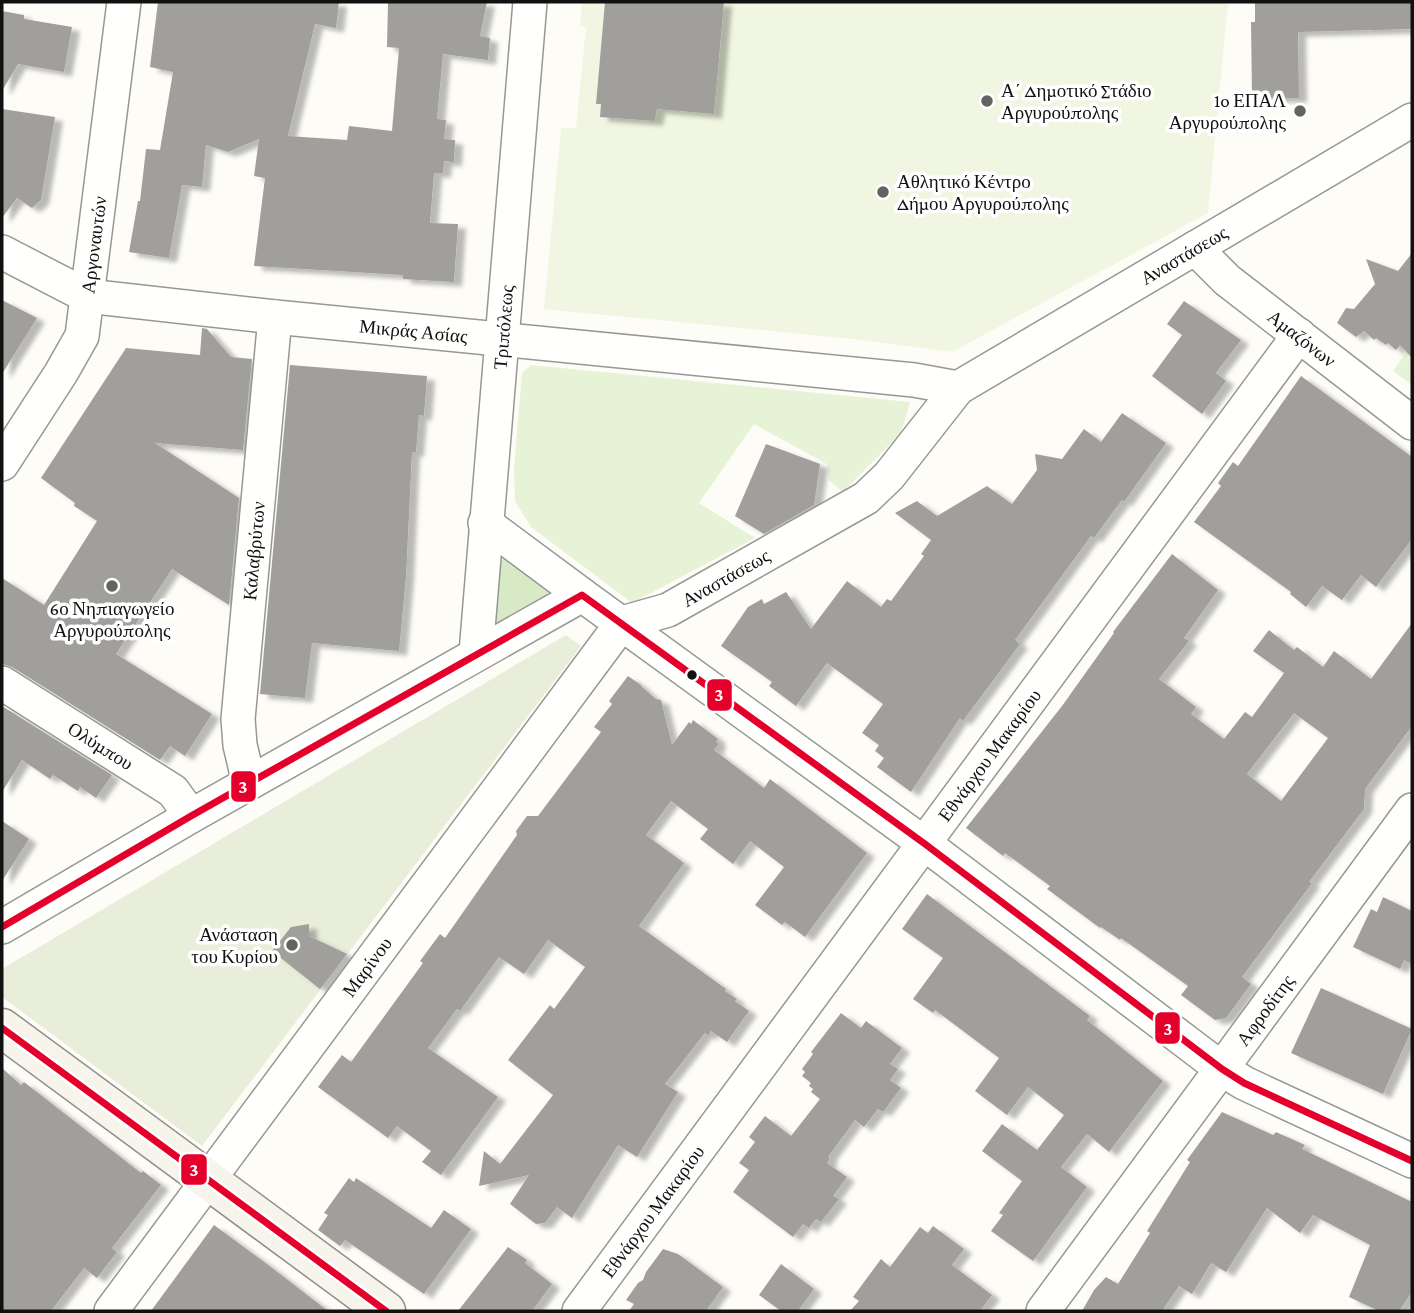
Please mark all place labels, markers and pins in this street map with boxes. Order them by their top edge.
place label: Α΄ Δημοτικό Στάδιο Αργυρούπολης [1001,80,1151,123]
place label: 1o ΕΠΑΛ Αργυρούπολης [1169,90,1286,133]
marker: Α΄ Δημοτικό Στάδιο Αργυρούπολης [979,93,995,109]
marker: 1o ΕΠΑΛ Αργυρούπολης [1292,103,1308,119]
place label: Αθλητικό Κέντρο Δήμου Αργυρούπολης [897,171,1069,214]
marker: Αθλητικό Κέντρο Δήμου Αργυρούπολης [875,184,891,200]
marker: 6ο Νηπιαγωγείο Αργυρούπολης [104,578,120,594]
place label: 6ο Νηπιαγωγείο Αργυρούπολης [50,598,174,641]
unlabelled marker [685,668,699,682]
place label: Ανάσταση του Κυρίου [191,924,278,967]
marker: Ανάσταση του Κυρίου [284,937,300,953]

